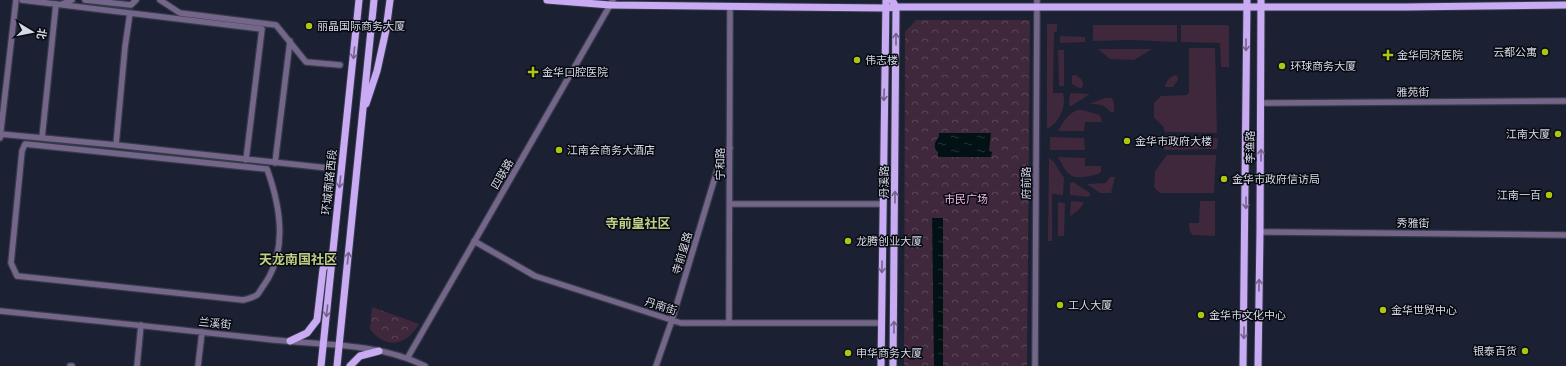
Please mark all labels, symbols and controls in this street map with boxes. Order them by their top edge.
north arrow [12,12,52,52]
place label: 丽晶国际商务大厦 [317,20,405,33]
marker: 丽晶国际商务大厦 [304,21,314,31]
text: 北 [34,27,49,40]
one-way arrow [892,33,900,46]
one-way arrow [1242,38,1250,51]
one-way arrow [350,46,358,59]
place label: 云都公寓 [1493,46,1537,59]
marker: 云都公寓 [1540,47,1550,57]
marker: 金华同济医院 [1382,49,1394,61]
place label: 金华同济医院 [1397,49,1463,62]
place label: 伟志楼 [865,54,898,67]
marker: 伟志楼 [852,55,862,65]
place label: 环球商务大厦 [1290,60,1356,73]
marker: 环球商务大厦 [1277,61,1287,71]
marker: 金华口腔医院 [527,66,539,78]
place label: 金华口腔医院 [542,66,608,79]
street label: 雅苑街 [1396,86,1430,99]
one-way arrow [880,88,888,101]
place label: 江南大厦 [1506,128,1550,141]
marker: 江南大厦 [1553,129,1563,139]
street label: 李渔路 [1244,131,1257,164]
place label: 金华市政府大楼 [1135,135,1212,148]
marker: 金华市政府大楼 [1122,136,1132,146]
place label: 江南会商务大酒店 [567,144,655,157]
marker: 江南会商务大酒店 [554,145,564,155]
street label: 宁和路 [714,148,727,181]
street label: 环城南路西段 [320,149,339,216]
one-way arrow [1257,149,1265,162]
street label: 四联路 [489,157,516,192]
street label: 丹溪路 [878,166,891,199]
street label: 府前路 [1020,167,1033,200]
place label: 金华市政府信访局 [1232,173,1320,186]
marker: 金华市政府信访局 [1219,174,1229,184]
one-way arrow [337,175,344,188]
place label: 江南一百 [1497,189,1541,202]
marker: 江南一百 [1544,190,1554,200]
one-way arrow [891,191,899,204]
park label: 市民广场 [944,193,988,206]
one-way arrow [1242,196,1250,209]
district label: 寺前皇社区 [605,216,671,231]
street label: 秀雅街 [1396,217,1430,230]
street label: 寺前皇路 [670,230,695,276]
place label: 龙腾创业大厦 [856,235,922,248]
marker: 龙腾创业大厦 [843,236,853,246]
district label: 天龙南国社区 [259,252,337,267]
one-way arrow [344,252,351,265]
one-way arrow [878,260,886,273]
one-way arrow [1255,279,1263,292]
street label: 丹南街 [643,295,679,318]
place label: 工人大厦 [1068,299,1112,312]
marker: 工人大厦 [1055,300,1065,310]
one-way arrow [323,304,330,317]
place label: 金华世贸中心 [1391,304,1457,317]
marker: 金华世贸中心 [1378,305,1388,315]
place label: 金华市文化中心 [1209,309,1286,322]
marker: 金华市文化中心 [1196,310,1206,320]
street label: 兰溪街 [198,315,232,332]
one-way arrow [890,321,898,334]
one-way arrow [1240,326,1248,339]
place label: 银泰百货 [1473,345,1517,358]
marker: 银泰百货 [1520,346,1530,356]
place label: 申华商务大厦 [856,347,922,360]
marker: 申华商务大厦 [843,348,853,358]

